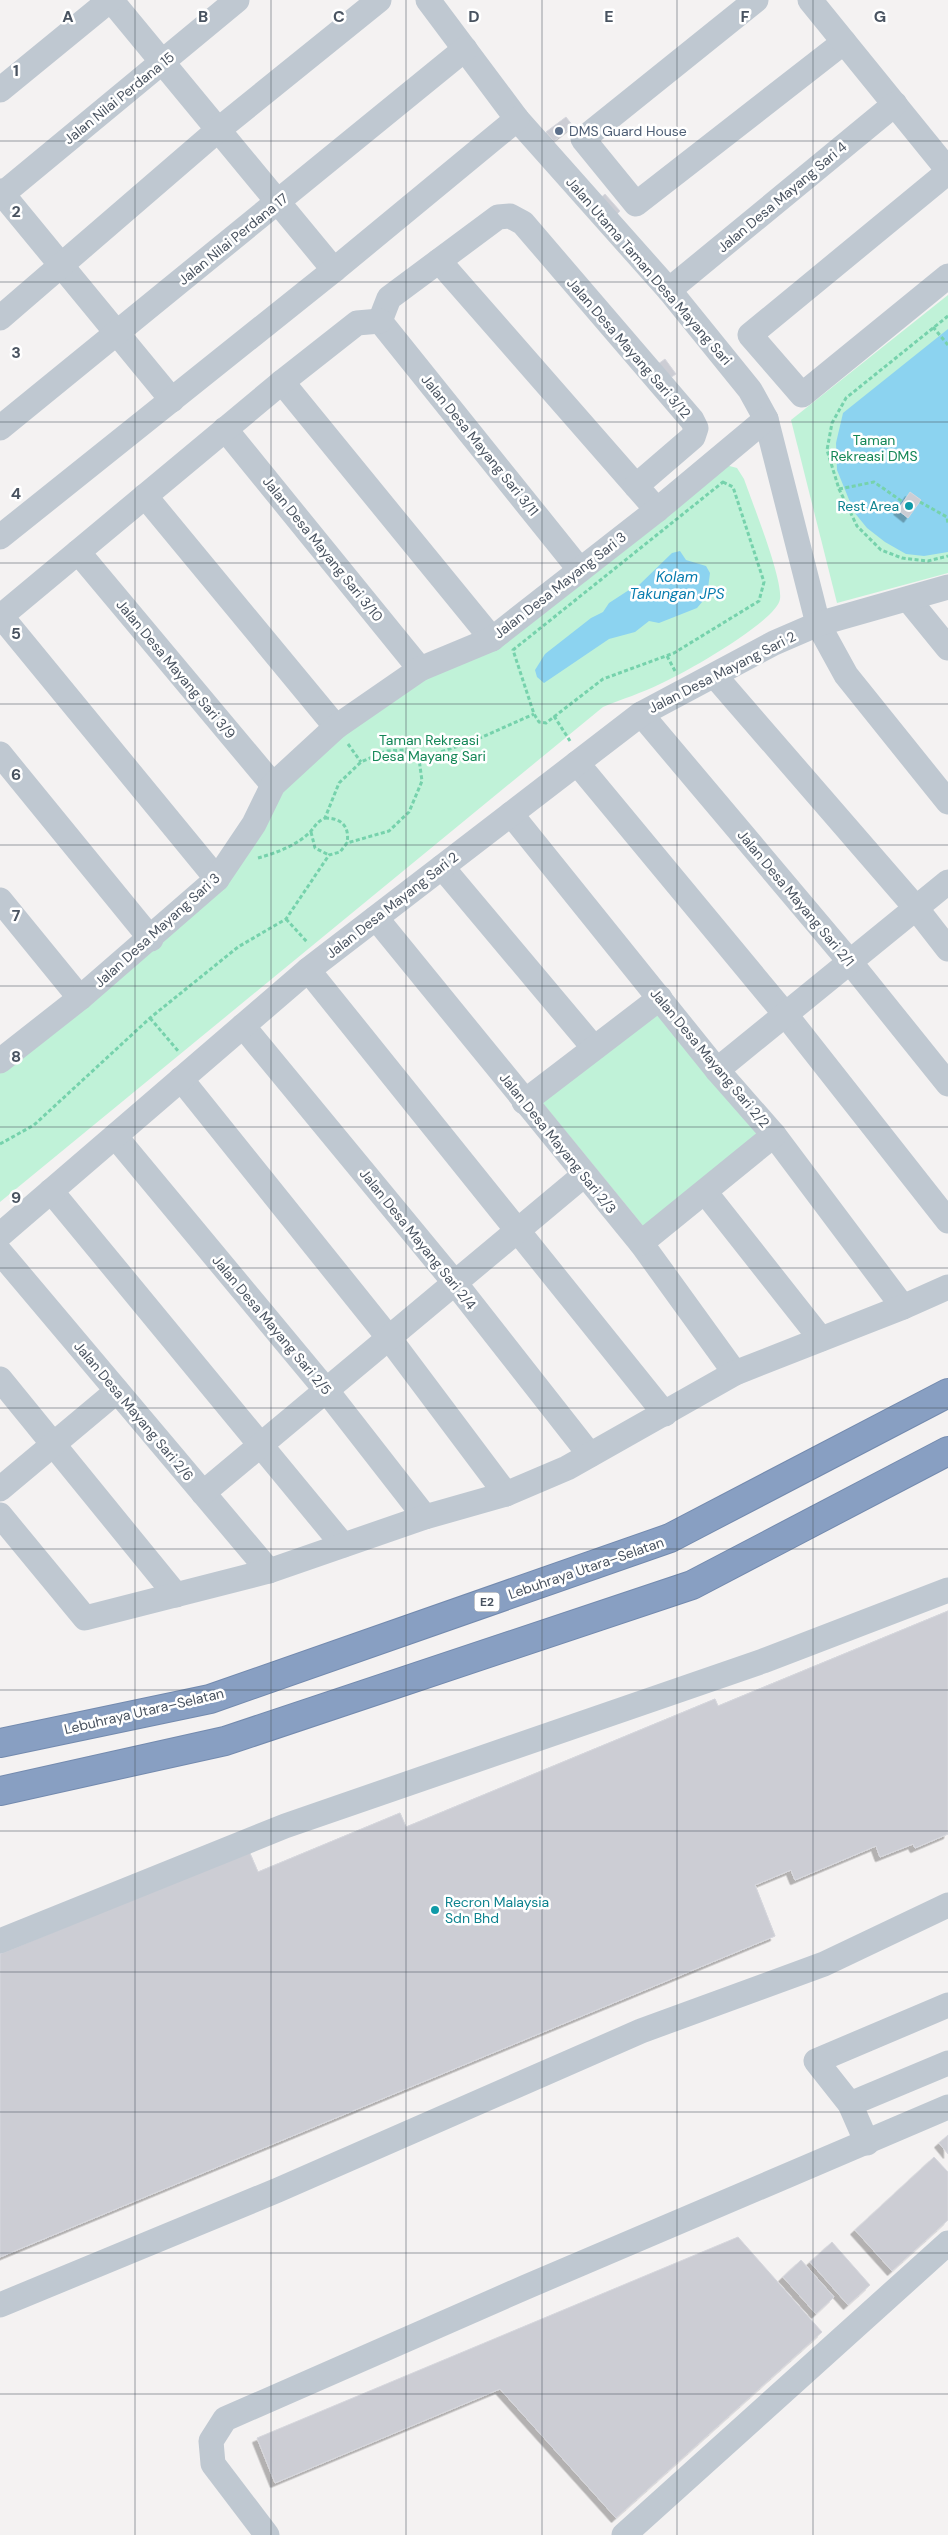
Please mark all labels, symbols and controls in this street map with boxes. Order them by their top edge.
text: A [62,6,74,27]
text: B [198,6,208,27]
text: C [333,6,345,27]
text: D [468,6,480,27]
text: E [604,6,614,27]
text: F [741,6,750,27]
text: G [874,6,886,27]
street label: Jalan Nilai Perdana 15 [60,48,178,148]
text: 1 [13,60,19,81]
place label: DMS Guard House [569,122,687,140]
marker: DMS Guard House [553,125,565,137]
street label: Jalan Desa Mayang Sari 4 [714,137,851,256]
street label: Jalan Utama Taman Desa Mayang Sari [562,173,736,369]
street label: Jalan Nilai Perdana 17 [174,189,292,289]
text: 2 [11,201,21,222]
street label: Jalan Desa Mayang Sari 3/12 [563,274,695,422]
text: 3 [11,342,21,363]
street label: Jalan Desa Mayang Sari 3/11 [417,371,543,519]
park label: Taman Rekreasi DMS [830,431,918,465]
street label: Jalan Desa Mayang Sari 3/10 [259,473,387,625]
text: 4 [11,483,21,504]
place label: Rest Area [837,497,899,515]
marker: Rest Area [903,500,915,512]
street label: Jalan Desa Mayang Sari 3 [490,528,630,642]
water label: Kolam Takungan JPS [630,567,725,604]
street label: Jalan Desa Mayang Sari 3/9 [112,596,240,742]
text: 5 [11,623,21,644]
street label: Jalan Desa Mayang Sari 2 [645,627,799,717]
park label: Taman Rekreasi Desa Mayang Sari [372,731,486,765]
text: 6 [11,764,21,785]
street label: Jalan Desa Mayang Sari 2/1 [734,826,858,970]
street label: Jalan Desa Mayang Sari 2 [322,848,462,962]
street label: Jalan Desa Mayang Sari 3 [90,869,224,991]
text: 7 [12,905,21,926]
street label: Jalan Desa Mayang Sari 2/2 [646,985,774,1131]
text: 8 [11,1046,21,1067]
street label: Jalan Desa Mayang Sari 2/3 [496,1069,620,1217]
street label: Jalan Desa Mayang Sari 2/4 [356,1165,481,1313]
text: 9 [11,1187,21,1208]
street label: Jalan Desa Mayang Sari 2/5 [208,1252,336,1398]
street label: Jalan Desa Mayang Sari 2/6 [70,1338,198,1484]
street label: Lebuhraya Utara–Selatan [506,1533,666,1603]
road number: E2 [474,1592,500,1611]
street label: Lebuhraya Utara–Selatan [62,1684,226,1738]
place label: Recron Malaysia Sdn Bhd [445,1893,549,1927]
marker: Recron Malaysia Sdn Bhd [429,1904,441,1916]

